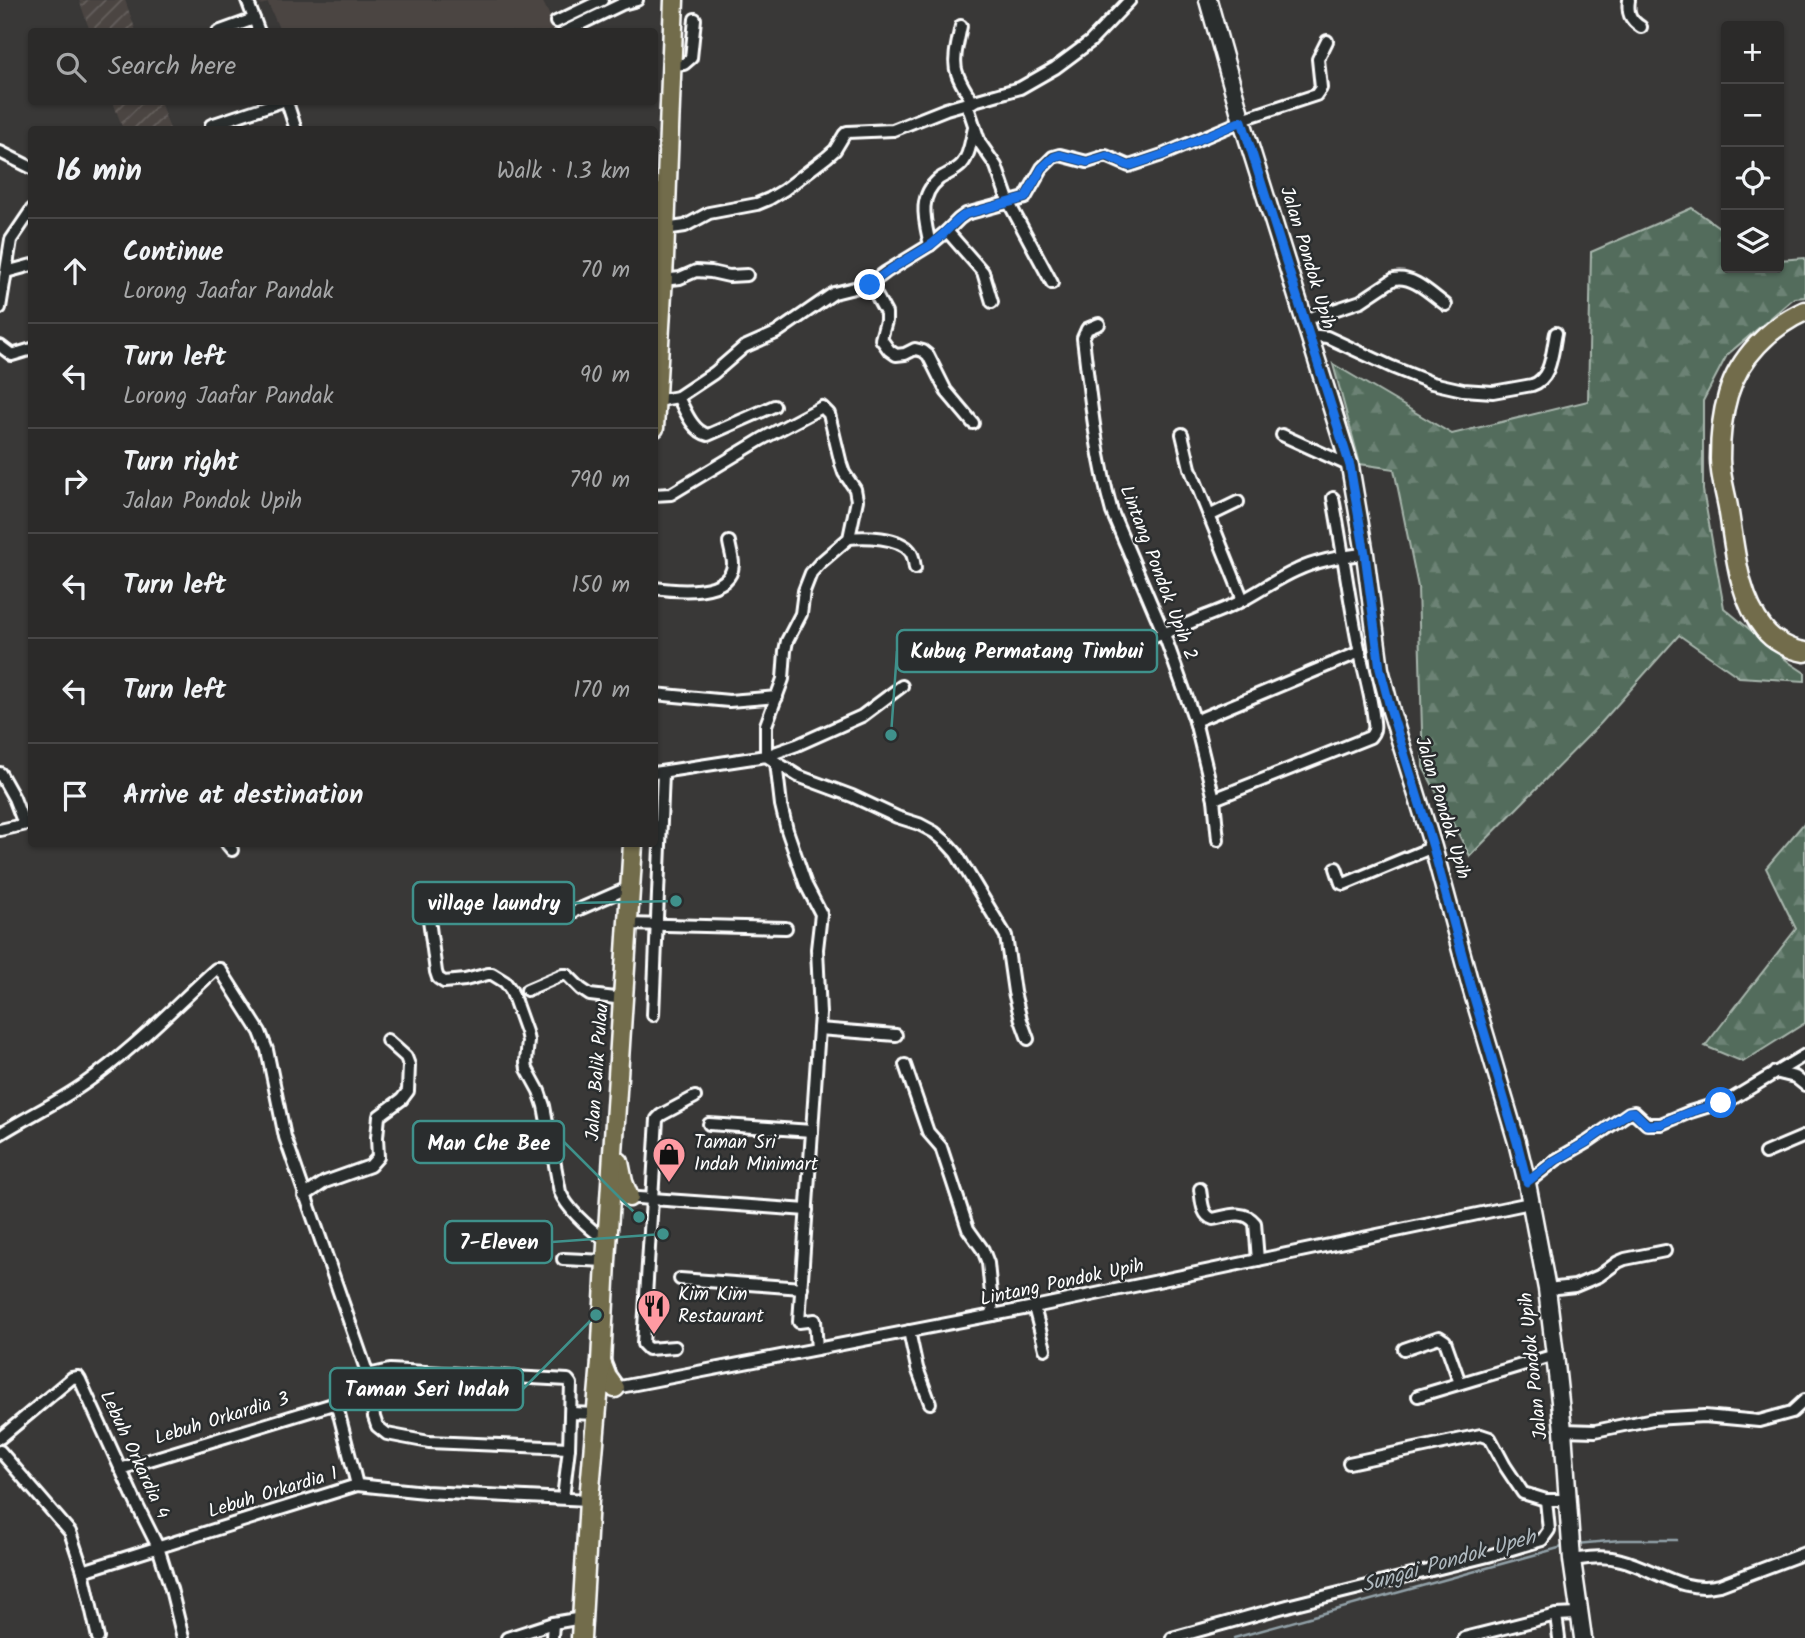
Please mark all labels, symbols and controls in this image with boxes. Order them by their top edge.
map controls [1721,21,1784,273]
button: + [1721,21,1784,84]
search box [28,28,658,105]
text: Search here [108,46,236,88]
icon: search [52,48,90,86]
button: − [1721,84,1784,147]
button: locate [1721,147,1784,210]
text: 16 min [56,148,142,196]
text: Walk · 1.3 km [497,154,630,190]
street label: Jalan Pondok Upih [1271,183,1343,333]
button: layers [1721,210,1784,273]
text: Continue [123,232,224,274]
icon: ahead [56,252,94,290]
text: 70 m [580,253,630,289]
route end [854,269,885,300]
text: Lorong Jaafar Pandak [123,274,334,310]
text: Turn left [123,337,226,379]
icon: left [56,357,94,395]
text: 90 m [580,358,630,394]
text: Lorong Jaafar Pandak [123,379,334,415]
text: Turn right [123,442,239,484]
icon: right [56,462,94,500]
text: 790 m [569,463,630,499]
street label: Lintang Pondok Upih 2 [1111,481,1205,665]
text: Jalan Pondok Upih [123,484,302,520]
text: Turn left [123,565,226,607]
icon: left [56,567,94,605]
text: 150 m [571,568,630,604]
callout: Kubuq Permatang Timbui [897,630,1157,672]
text: Kubuq Permatang Timbui [911,636,1144,669]
text: Turn left [123,670,226,712]
icon: left [56,672,94,710]
text: 170 m [573,673,630,709]
street label: Jalan Pondok Upih [1406,733,1478,883]
text: Arrive at destination [123,775,363,817]
icon: arrive [56,777,94,815]
callout: village laundry [413,882,574,924]
text: village laundry [428,888,560,921]
street label: Jalan Balik Pulau [578,1002,618,1142]
route start [1705,1087,1736,1118]
callout: Man Che Bee [413,1121,564,1163]
text: Man Che Bee [427,1128,551,1161]
place label: Taman Sri Indah Minimart [694,1128,819,1180]
shop icon: Taman Sri Indah Minimart [650,1135,688,1184]
callout: 7-Eleven [445,1221,552,1263]
text: 7-Eleven [459,1227,539,1260]
street label: Lintang Pondok Upih [977,1251,1147,1315]
place label: Kim Kim Restaurant [678,1280,764,1332]
restaurant icon: Kim Kim Restaurant [635,1287,673,1336]
street label: Jalan Pondok Upih [1511,1291,1557,1441]
callout: Taman Seri Indah [330,1368,523,1410]
text: Taman Seri Indah [345,1374,510,1407]
street label: Lebuh Orkardia 3 [151,1384,293,1454]
street label: Lebuh Orkardia 4 [91,1386,177,1524]
street label: Lebuh Orkardia 1 [204,1459,342,1527]
water label: Sungai Pondok Upeh [1358,1521,1541,1603]

